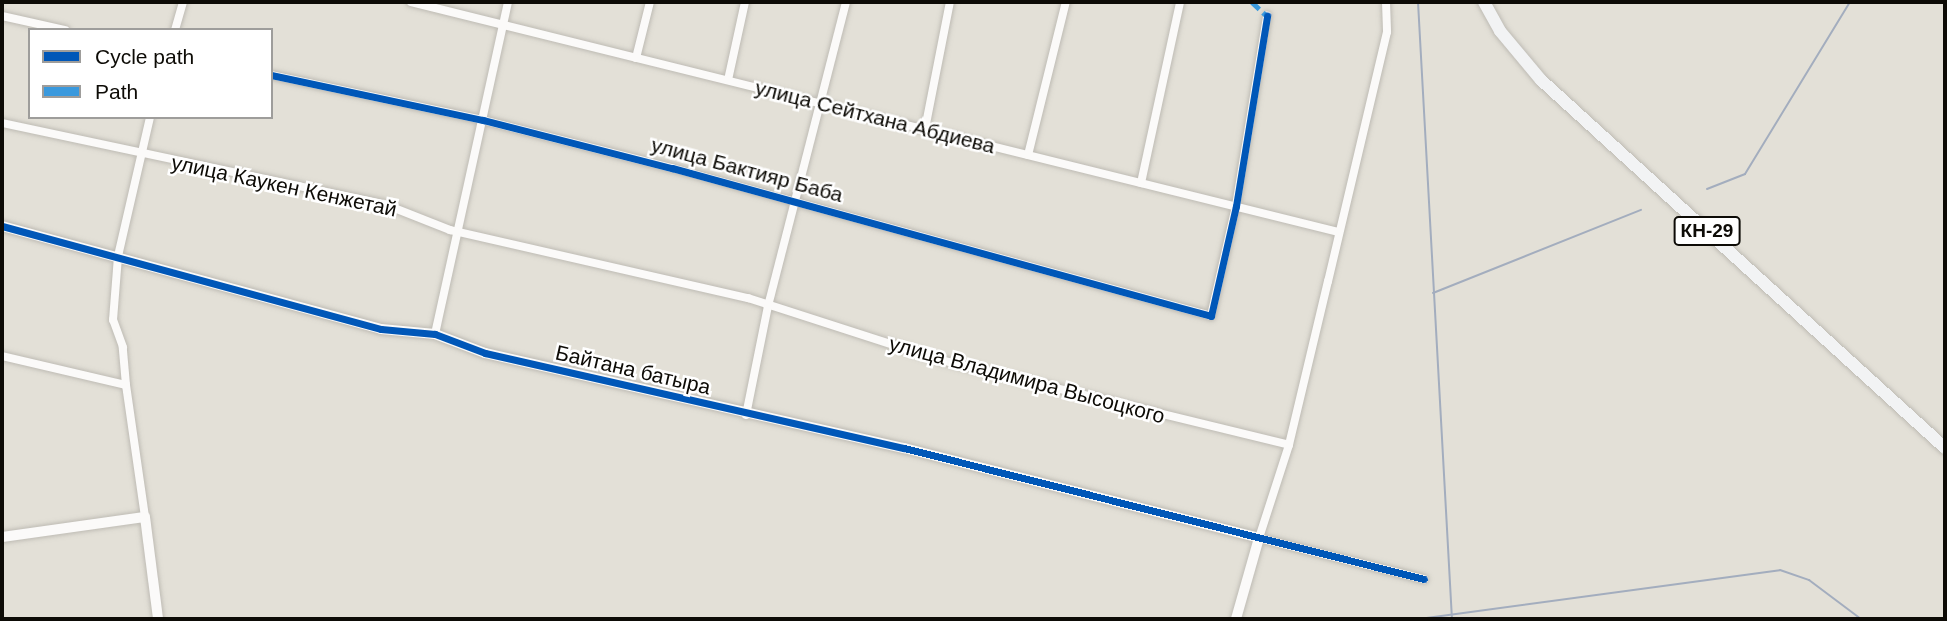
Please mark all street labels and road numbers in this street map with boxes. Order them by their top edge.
street label: улица Сейтхана Абдиева [753,75,997,159]
street label: улица Бактияр Баба [648,132,846,208]
street label: улица Каукен Кенжетай [169,150,399,222]
road number: КН-29 [1672,216,1742,246]
street label: улица Владимира Высоцкого [886,331,1168,429]
street label: Байтана батыра [553,340,713,400]

